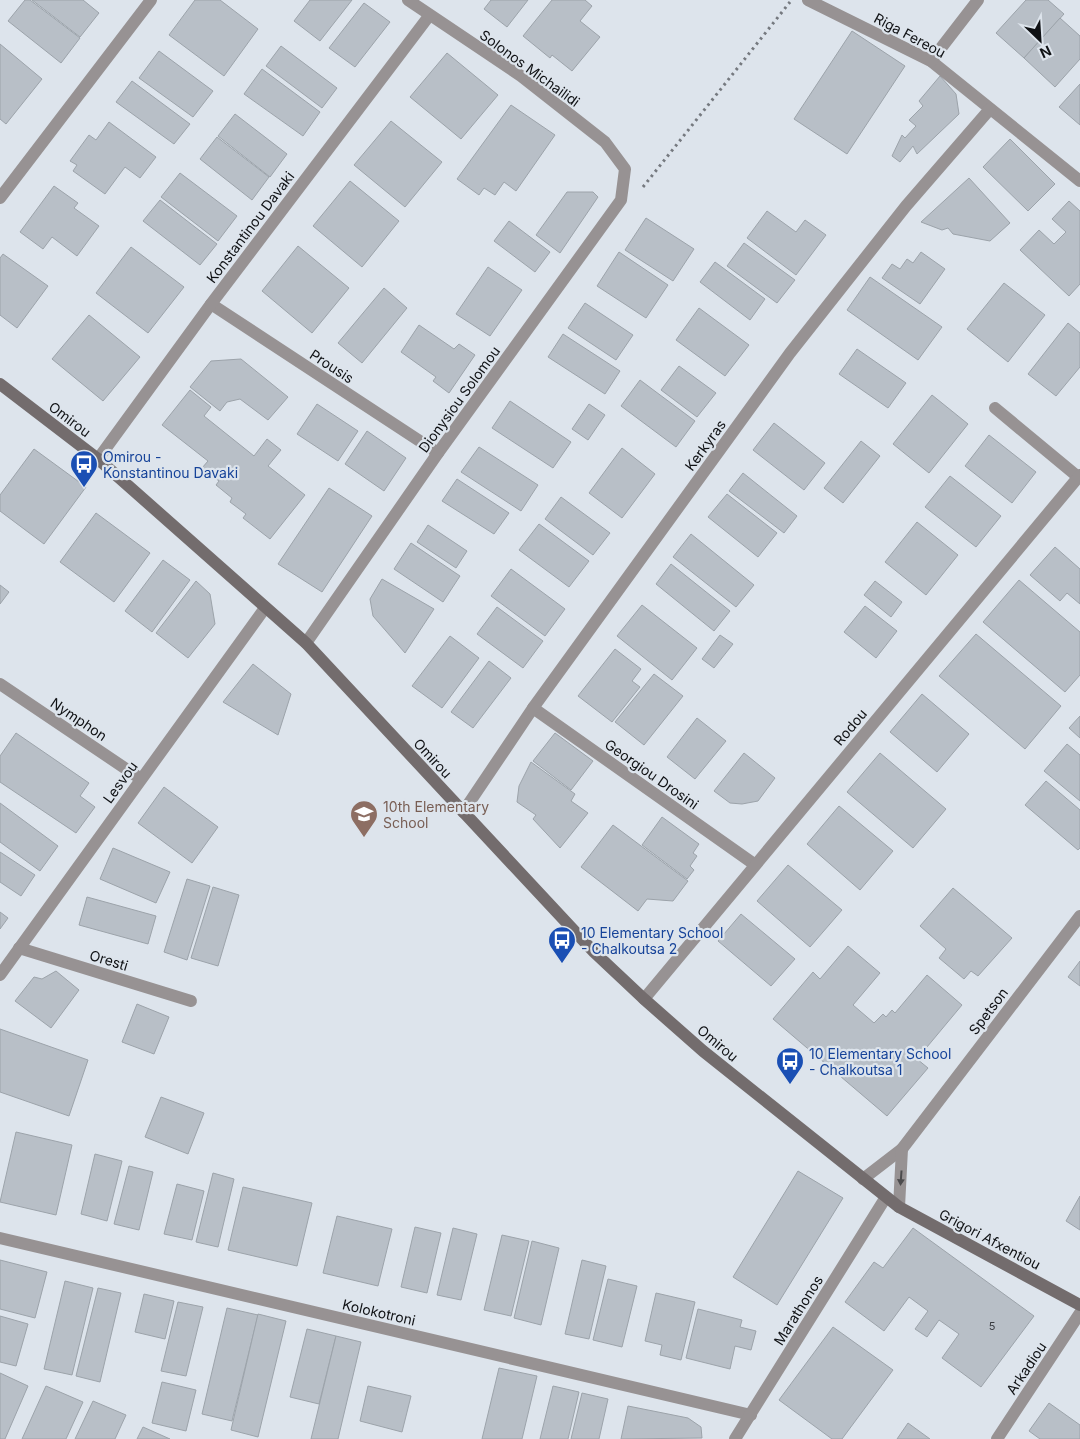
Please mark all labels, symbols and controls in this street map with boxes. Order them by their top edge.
street label: Riga Fereou [871,9,949,61]
north arrow [1015,15,1065,65]
street label: Solonos Michailidi [477,26,583,110]
text: N [1037,42,1054,62]
street label: Konstantinou Davaki [203,168,297,286]
street label: Dionysiou Solomou [415,343,503,455]
street label: Prousis [307,346,357,386]
street label: Omirou [46,398,94,440]
street label: Kerkyras [681,416,729,474]
place label: Omirou - Konstantinou Davaki [103,448,238,481]
bus stop icon: Omirou - Konstantinou Davaki [69,449,99,488]
street label: Nymphon [48,694,110,744]
street label: Rodou [830,705,870,749]
street label: Omirou [410,735,456,781]
street label: Georgiou Drosini [602,735,702,813]
street label: Lesvou [99,758,141,806]
place label: 10th Elementary School [383,798,489,831]
school or university icon: 10th Elementary School [349,799,379,838]
place label: 10 Elementary School - Chalkoutsa 2 [581,924,723,957]
bus stop icon: 10 Elementary School - Chalkoutsa 2 [547,925,577,964]
street label: Oresti [88,946,130,974]
street label: Spetson [965,984,1011,1038]
street label: Omirou [694,1021,742,1065]
place label: 10 Elementary School - Chalkoutsa 1 [809,1045,951,1078]
bus stop icon: 10 Elementary School - Chalkoutsa 1 [775,1046,805,1085]
one-way arrow [896,1170,904,1186]
street label: Grigori Afxentiou [936,1205,1044,1273]
street label: Marathonos [770,1272,826,1348]
street label: Kolokotroni [341,1295,417,1329]
house number: 5 [989,1319,996,1333]
street label: Arkadiou [1002,1339,1050,1397]

